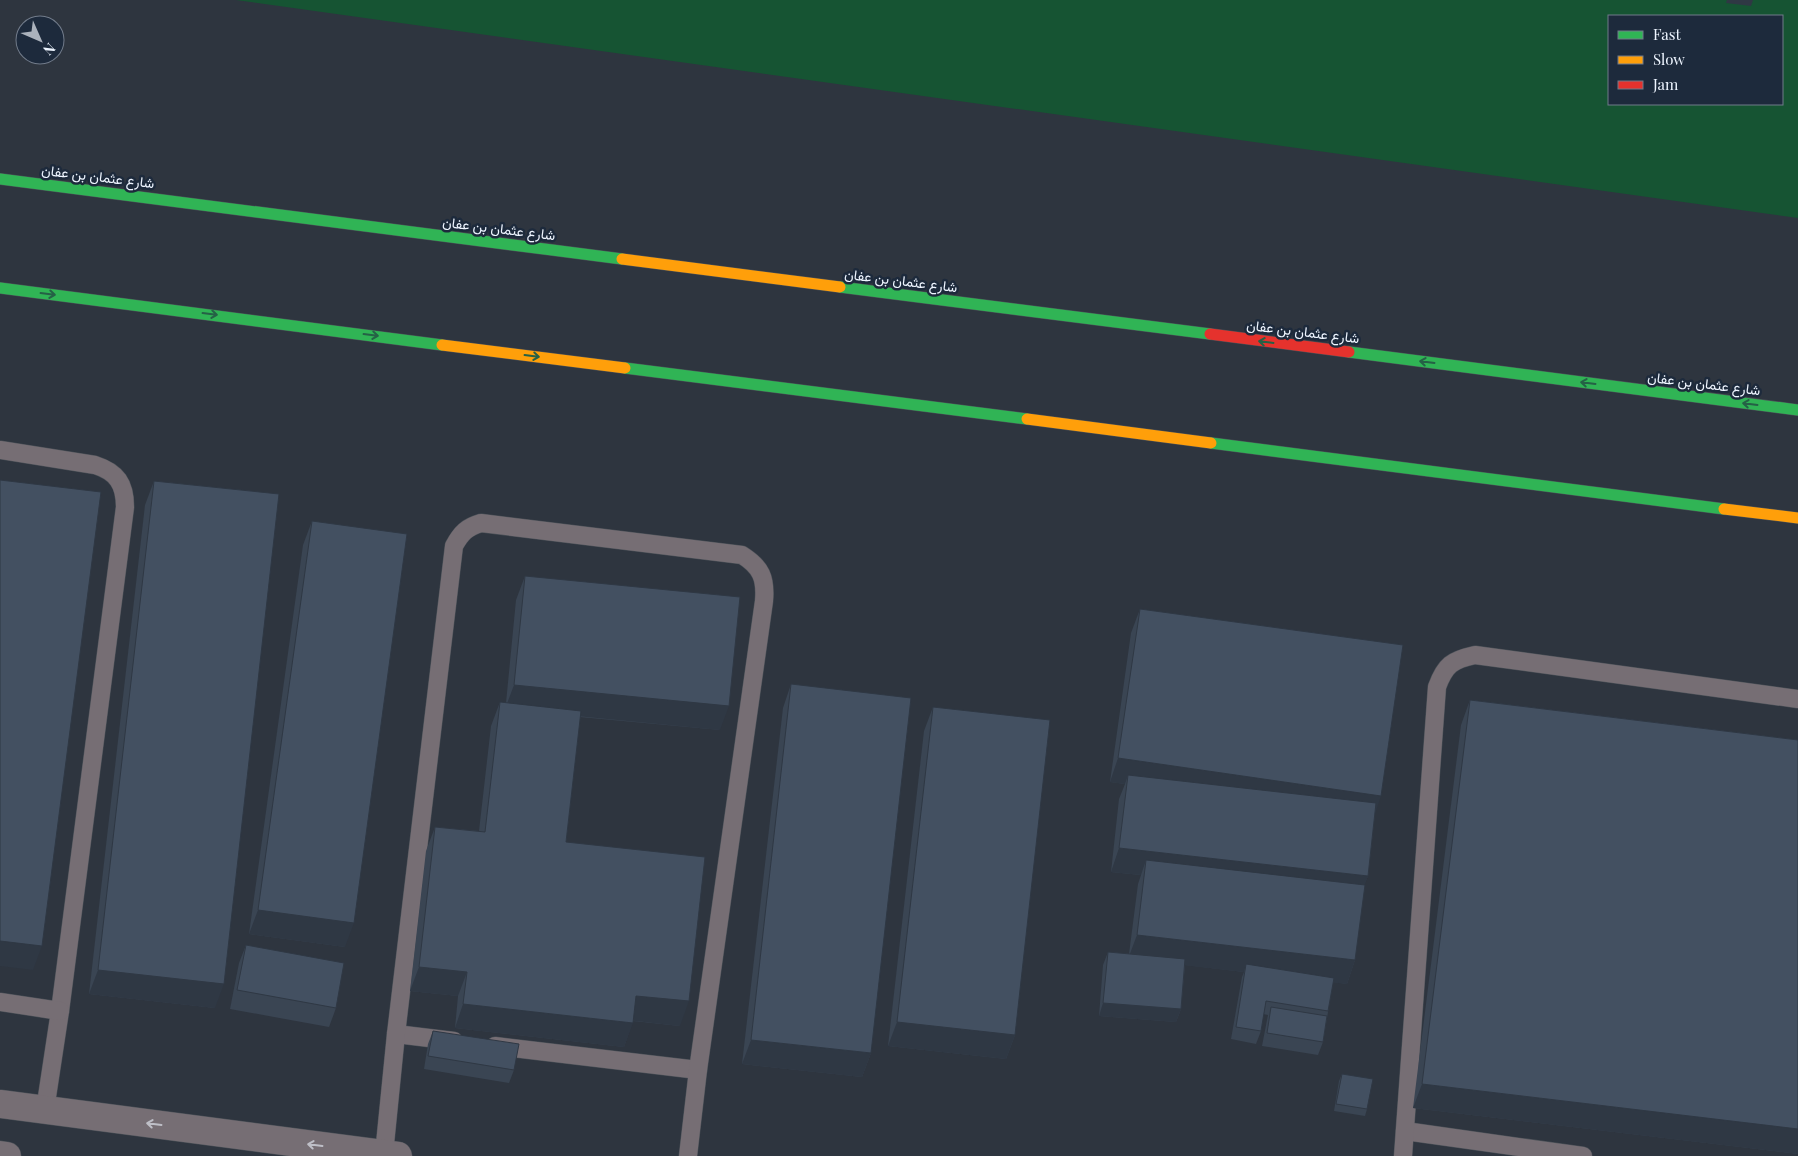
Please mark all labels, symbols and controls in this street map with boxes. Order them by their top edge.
north arrow [15,15,65,65]
legend [1608,15,1783,105]
text: Fast [1653,24,1682,44]
text: N [39,39,60,60]
text: Slow [1653,49,1685,69]
text: Jam [1652,74,1679,94]
street label: شارع عثمان بن عفان [40,160,156,194]
street label: شارع عثمان بن عفان [441,212,557,246]
street label: شارع عثمان بن عفان [843,264,959,298]
one-way arrow [40,289,56,299]
one-way arrow [201,310,217,320]
street label: شارع عثمان بن عفان [1245,315,1361,349]
one-way arrow [362,330,378,340]
one-way arrow [1258,337,1274,347]
one-way arrow [524,351,540,361]
one-way arrow [1420,357,1436,367]
street label: شارع عثمان بن عفان [1646,367,1762,401]
one-way arrow [1581,378,1597,388]
one-way arrow [1742,399,1758,409]
one-way arrow [146,1119,162,1129]
one-way arrow [307,1140,323,1150]

